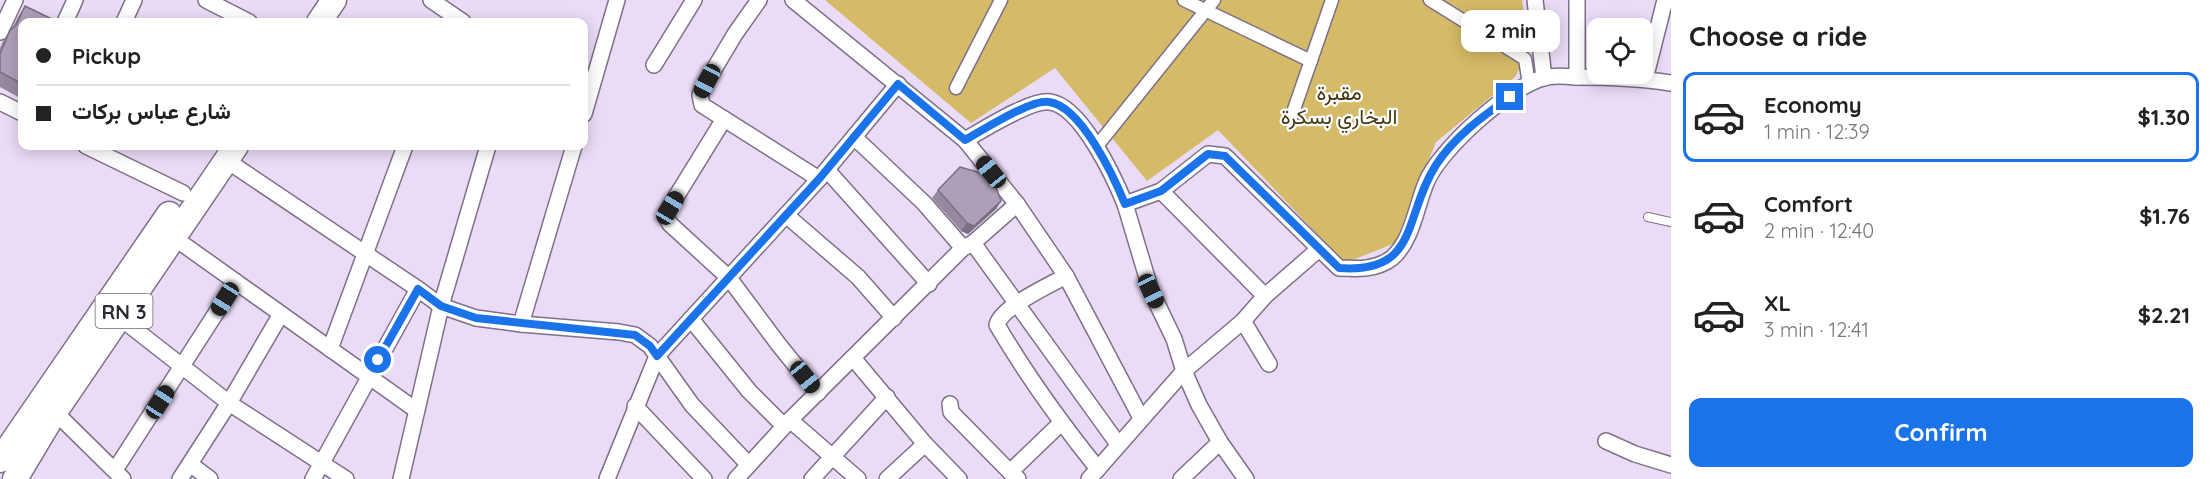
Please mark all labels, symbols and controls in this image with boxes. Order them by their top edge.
callout: 2 min [1460,10,1559,52]
text: 2 min [1484,18,1537,43]
map controls [1587,18,1653,84]
button: locate [1587,18,1653,84]
text: Choose a ride [1689,19,1867,53]
text: Pickup [72,42,141,70]
car [691,61,723,101]
park label: مقبرة البخاري بسكرة [1281,79,1397,134]
route end [1496,83,1523,110]
icon: car [1692,90,1746,144]
text: Economy [1764,91,1862,119]
text: شارع عباس بركات [72,97,231,125]
text: $1.30 [2138,103,2190,131]
text: 1 min · 12:39 [1764,119,1870,144]
car [973,152,1009,192]
car [653,188,687,228]
icon: car [1692,189,1746,243]
text: Comfort [1764,190,1853,218]
text: $1.76 [2139,202,2190,230]
text: 2 min · 12:40 [1764,218,1874,243]
car [1135,271,1167,311]
car [208,279,242,319]
icon: car [1692,288,1746,342]
text: XL [1764,289,1791,317]
road number: RN 3 [96,294,152,328]
text: $2.21 [2138,301,2190,329]
text: 3 min · 12:41 [1764,317,1869,342]
route start [364,346,391,373]
car [787,357,823,397]
car [143,382,177,422]
button: Confirm [1689,398,2193,467]

